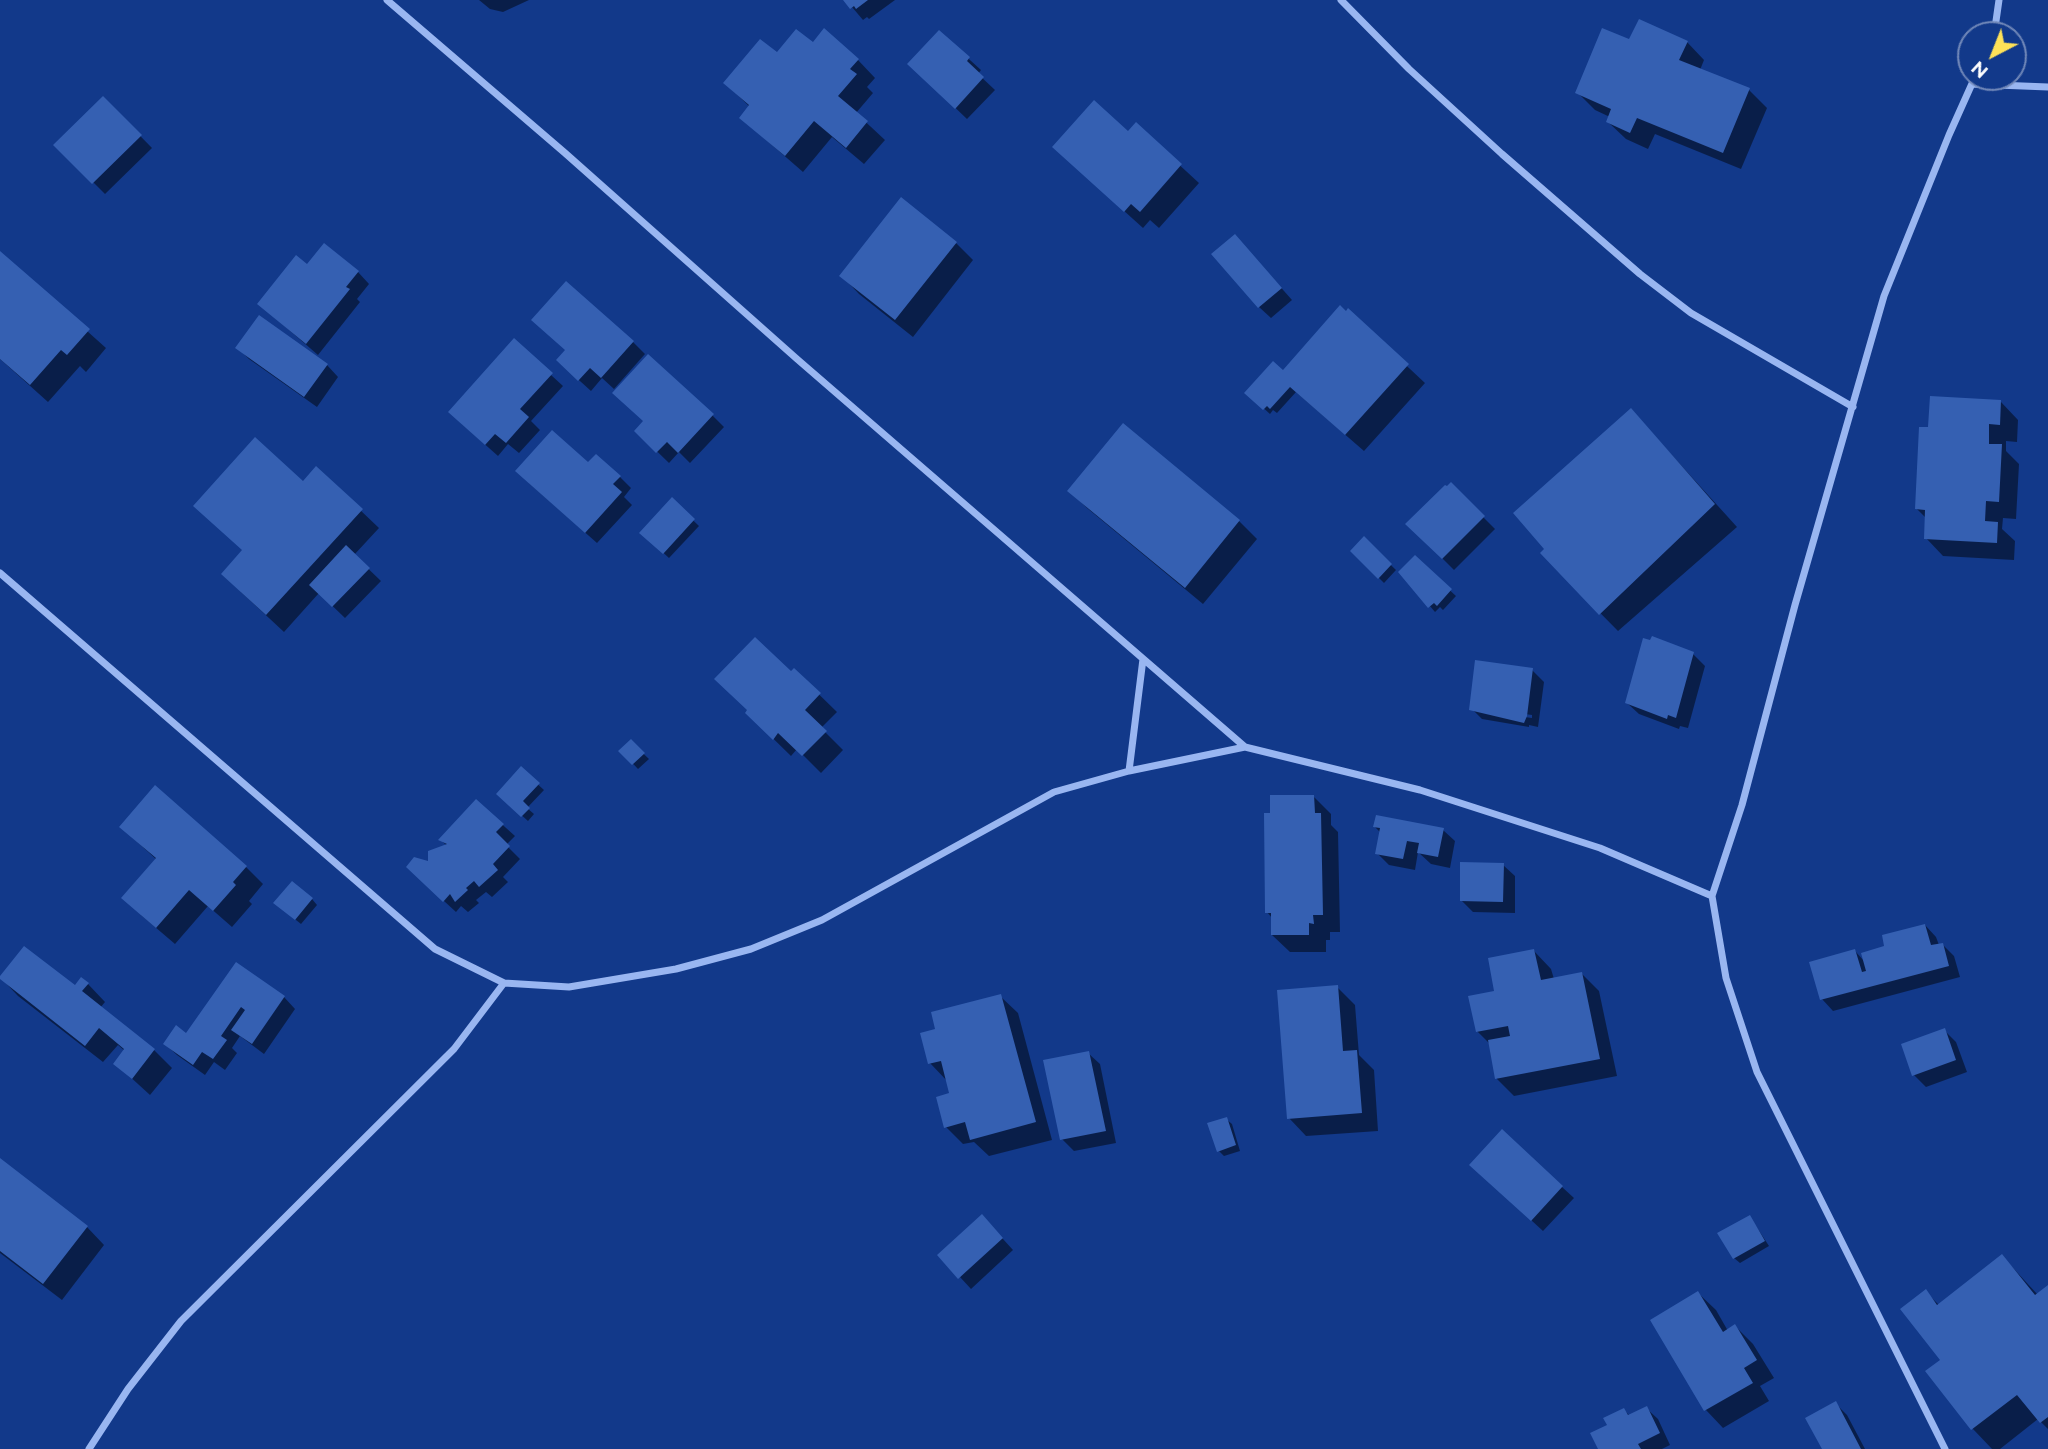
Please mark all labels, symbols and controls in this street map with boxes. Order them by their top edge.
north arrow [1957,21,2027,91]
text: N [1967,57,1992,83]

